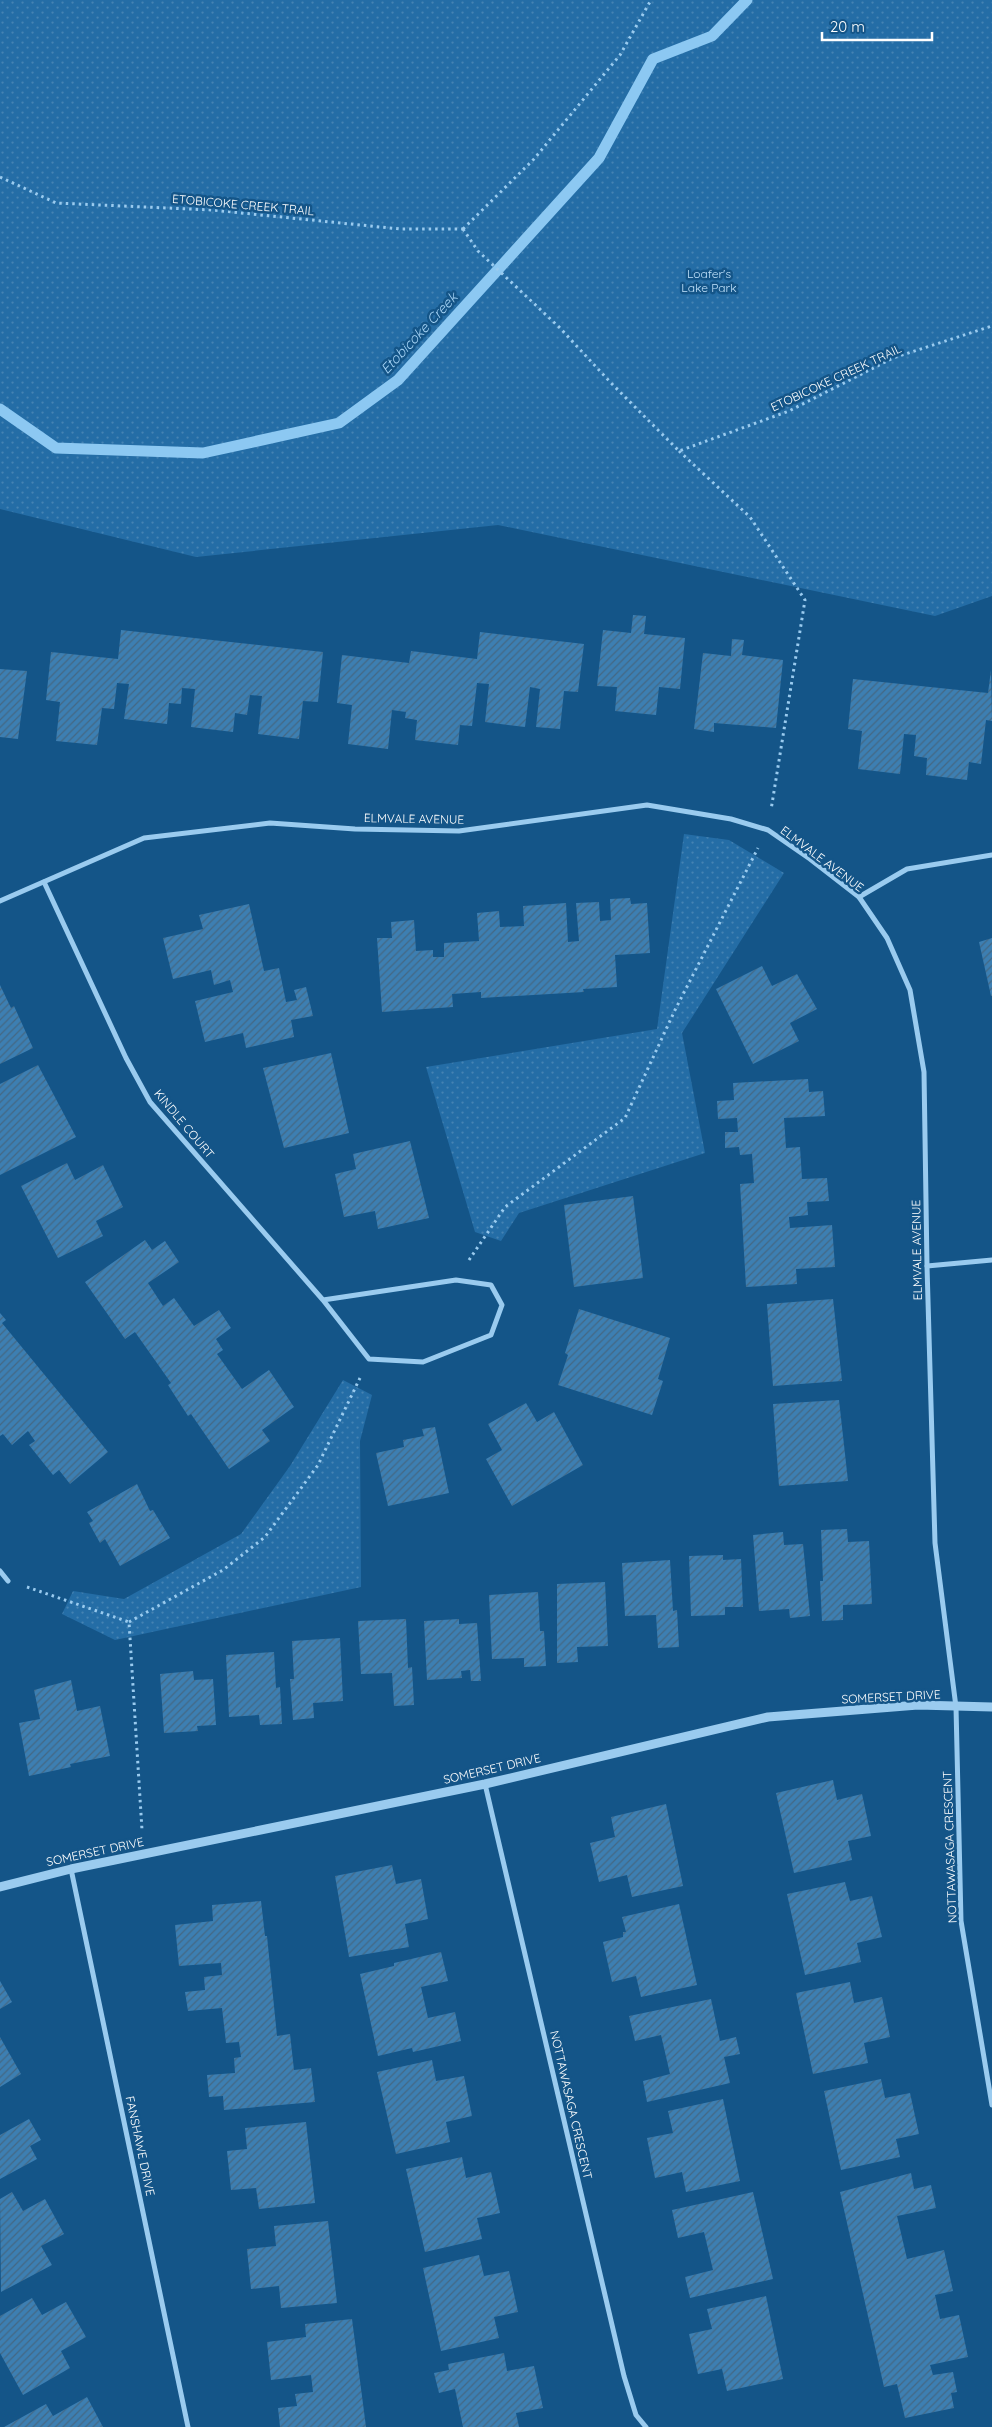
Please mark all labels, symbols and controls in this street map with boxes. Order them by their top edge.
scale bar [822,10,932,42]
text: 20 m [830,17,865,36]
street label: ETOBICOKE CREEK TRAIL [171,191,315,218]
park label: Loafer's Lake Park [681,266,737,295]
water label: Etobicoke Creek [377,287,462,377]
street label: ETOBICOKE CREEK TRAIL [768,340,904,414]
street label: ELMVALE AVENUE [364,810,465,827]
street label: ELMVALE AVENUE [778,822,867,895]
street label: KINDLE COURT [151,1086,218,1161]
street label: ELMVALE AVENUE [908,1199,925,1300]
street label: SOMERSET DRIVE [841,1686,941,1707]
street label: SOMERSET DRIVE [442,1750,542,1787]
street label: NOTTAWASAGA CRESCENT [939,1771,960,1923]
street label: SOMERSET DRIVE [45,1834,145,1869]
street label: NOTTAWASAGA CRESCENT [547,2029,596,2181]
street label: FANSHAWE DRIVE [123,2094,158,2197]

